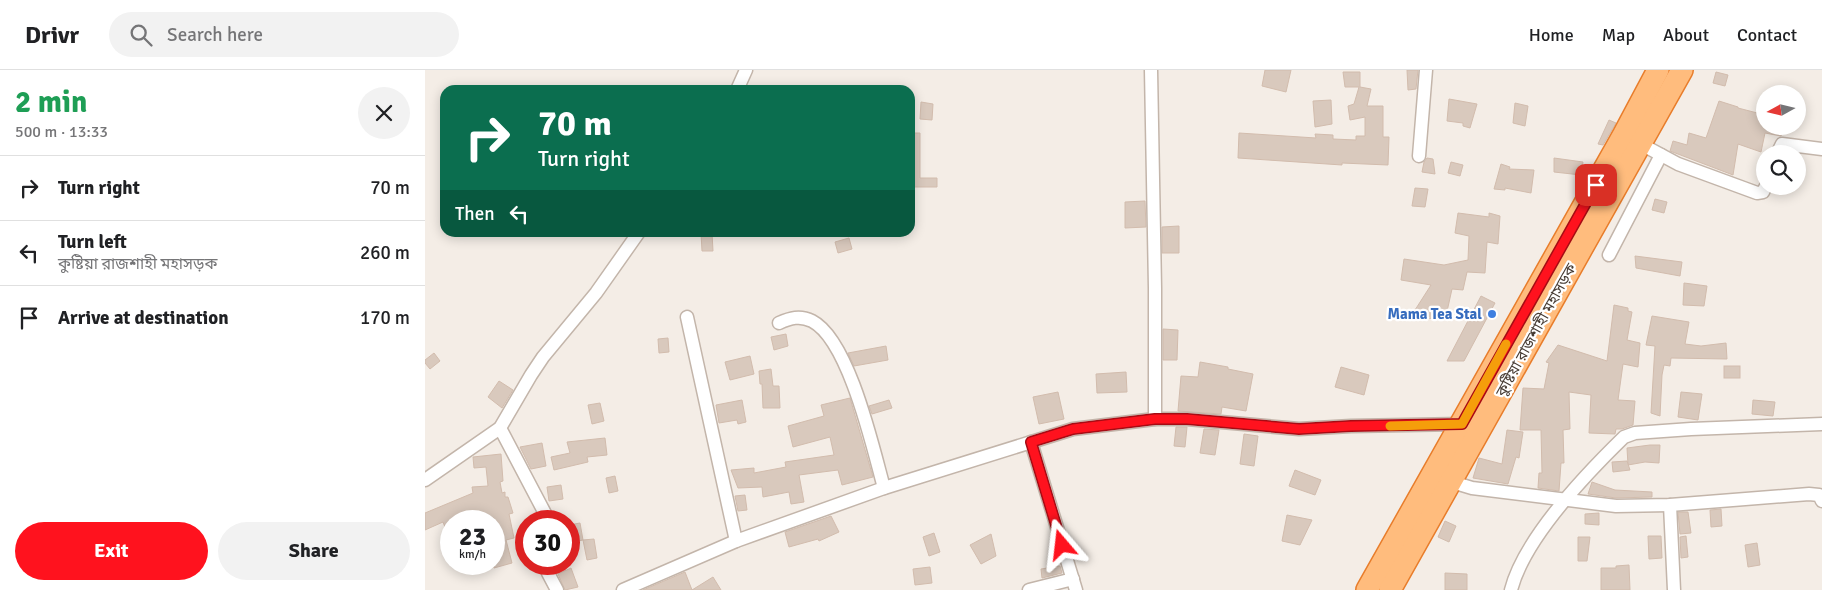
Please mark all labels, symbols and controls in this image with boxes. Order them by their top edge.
search box [109,12,459,57]
text: Drivr [25,20,79,50]
icon: search [127,21,155,49]
text: Search here [167,23,263,47]
text: Home [1529,24,1574,46]
text: Map [1602,24,1635,46]
text: About [1663,24,1709,46]
text: Contact [1737,24,1797,46]
text: 2 min [15,84,87,121]
north arrow [1756,85,1806,135]
map controls [1756,85,1806,195]
button: close [358,87,410,139]
text: 70 m [538,102,612,145]
icon: right [455,105,520,170]
text: 500 m · 13:33 [15,122,108,142]
text: Turn right [538,145,630,172]
button: search [1756,145,1806,195]
pin [1575,164,1617,206]
icon: arrive [1582,171,1610,199]
icon: right [15,174,43,202]
text: Turn right [58,176,140,200]
text: 70 m [370,176,410,200]
icon: left [505,200,533,228]
text: Then [455,202,495,226]
text: Turn left [58,230,127,254]
icon: left [15,239,43,267]
text: 260 m [360,241,410,265]
text: কুষ্টিয়া রাজশাহী মহাসড়ক [58,254,217,274]
street label: কুষ্টিয়া রাজশাহী মহাসড়ক [1491,260,1581,401]
icon: arrive [15,304,43,332]
place label: Mama Tea Stal [1388,305,1482,323]
text: Arrive at destination [58,306,229,330]
text: 170 m [360,306,410,330]
marker: Mama Tea Stal [1486,308,1498,320]
speed limit sign: 30 [515,510,580,575]
position arrow [1035,518,1087,570]
text: 23 [459,521,486,552]
button: Exit [15,522,208,580]
button: Share [218,522,410,580]
text: km/h [459,547,486,562]

